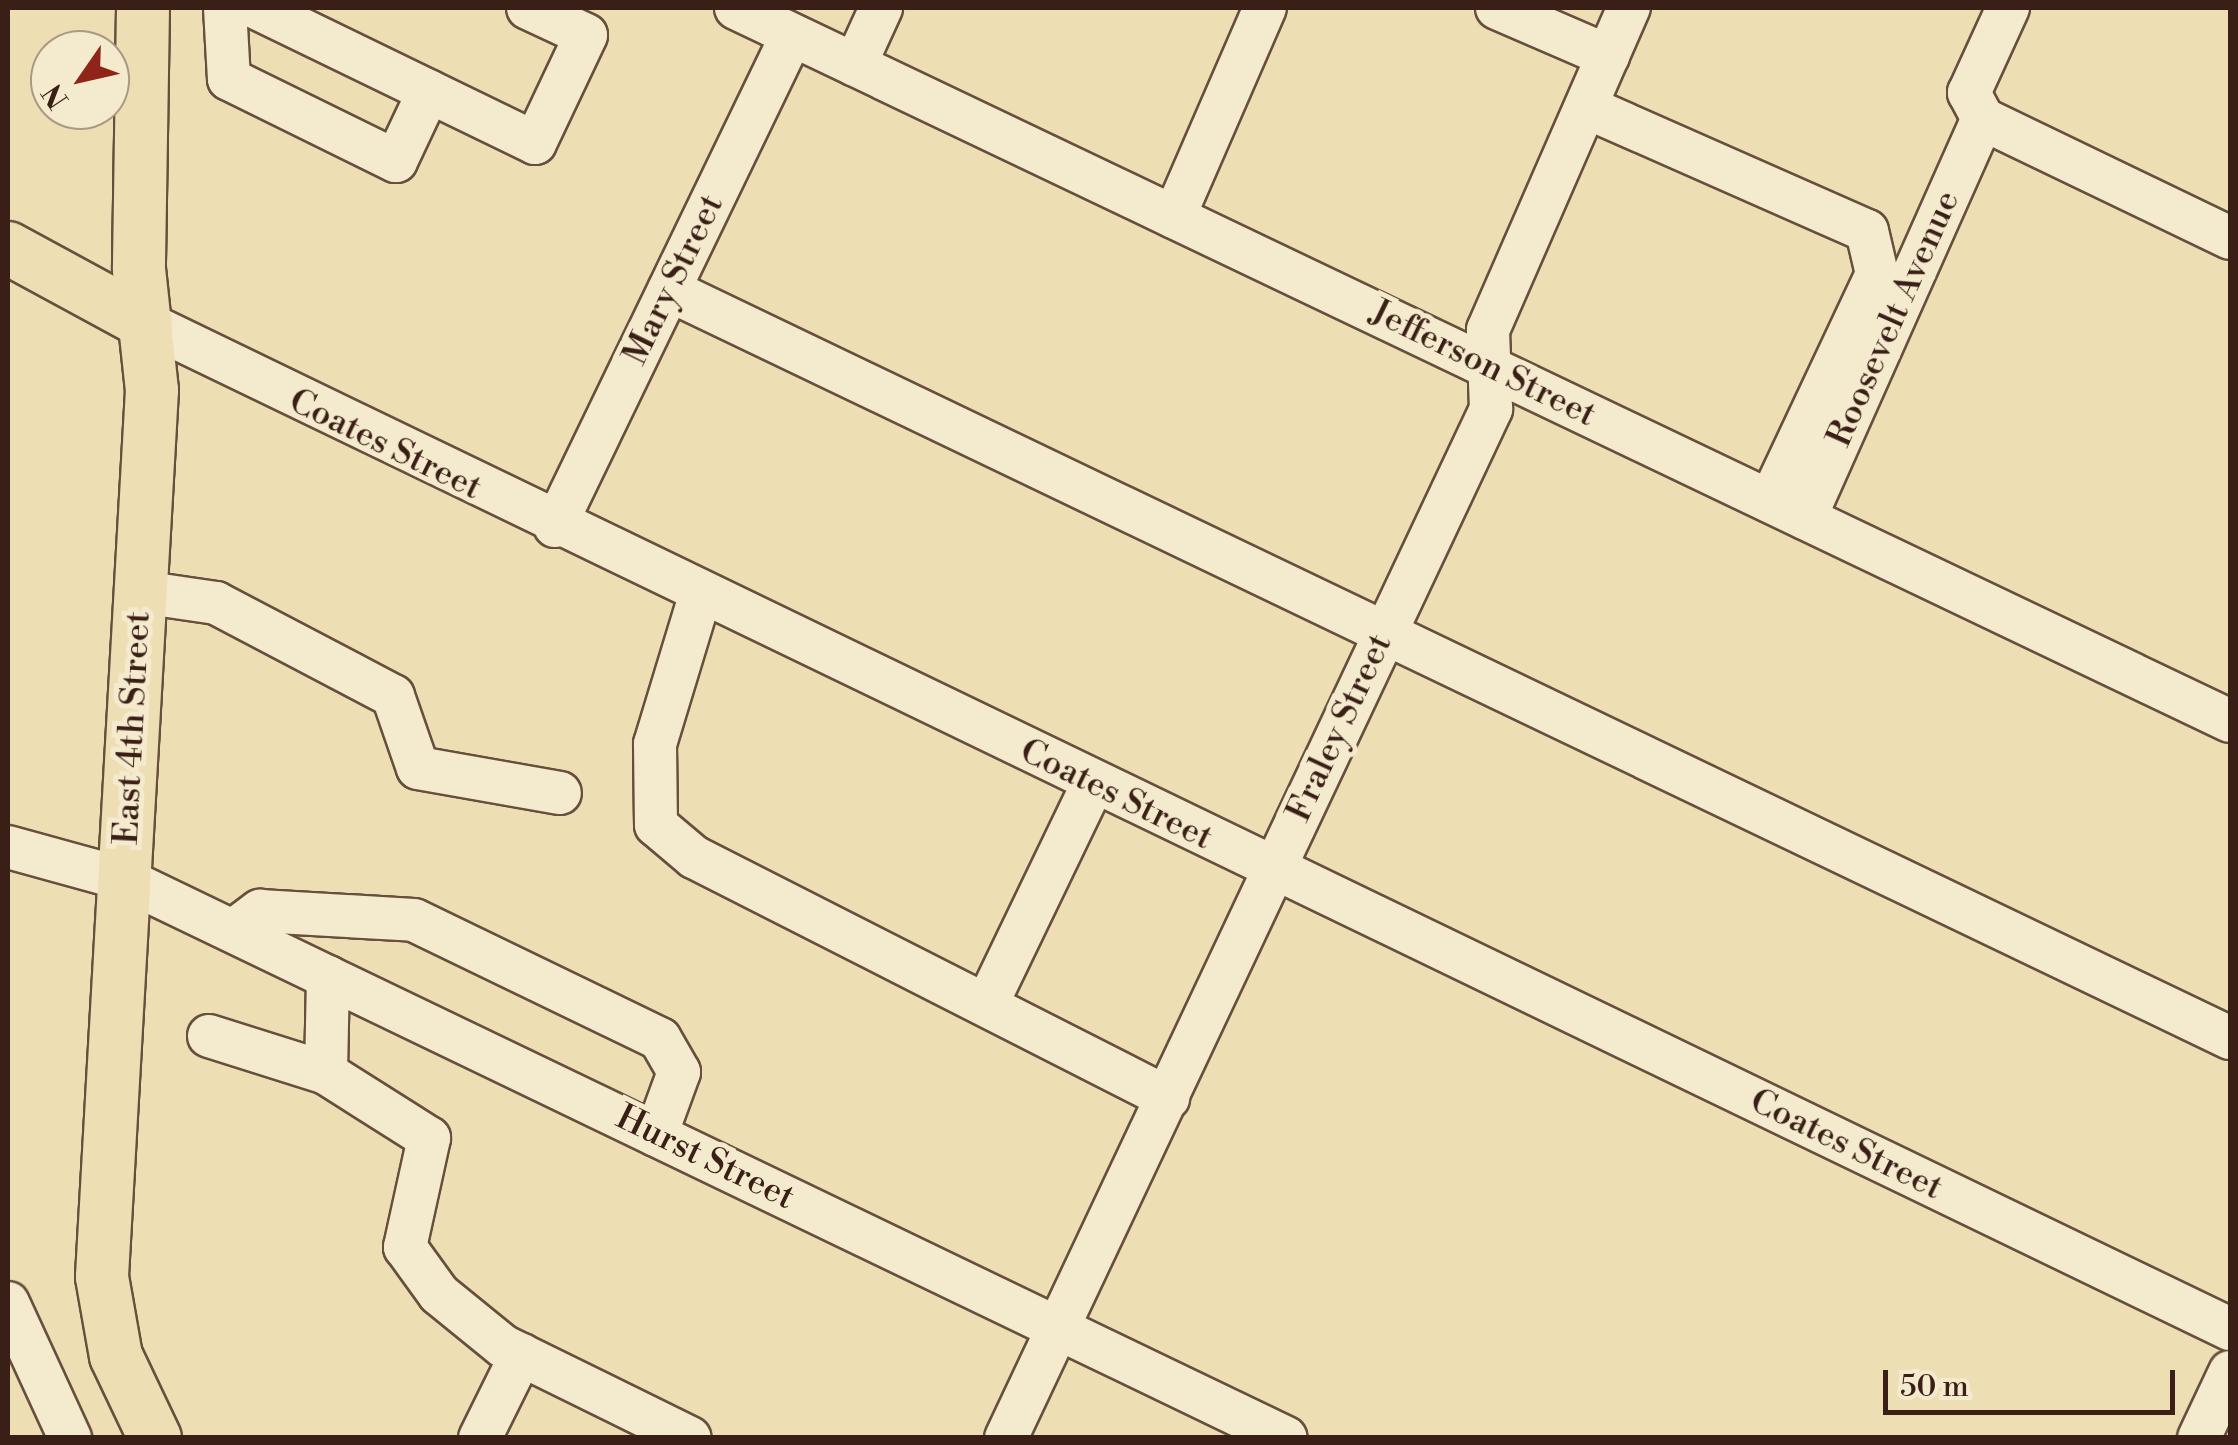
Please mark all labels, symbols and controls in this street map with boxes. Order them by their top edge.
north arrow [30,30,130,130]
text: N [36,77,77,115]
street label: Roosevelt Avenue [1819,184,1969,454]
street label: Mary Street [615,188,733,372]
street label: Jefferson Street [1363,291,1603,437]
street label: Coates Street [282,380,488,510]
street label: East 4th Street [106,610,160,846]
street label: Fraley Street [1278,627,1402,829]
street label: Coates Street [1013,730,1219,860]
street label: Coates Street [1743,1080,1949,1210]
street label: Hurst Street [609,1097,801,1219]
scale bar [1888,1350,2180,1412]
text: 50 m [1900,1368,1969,1406]

